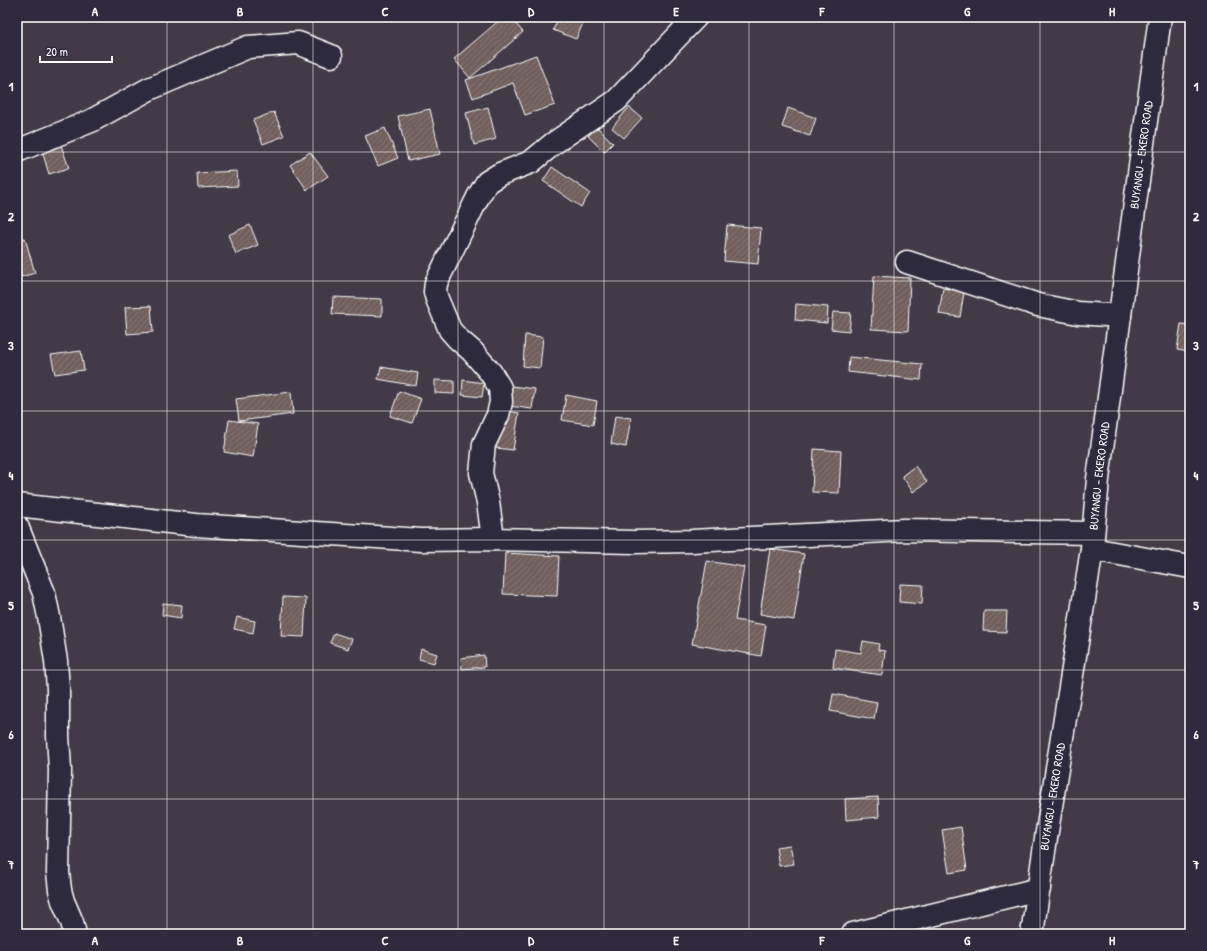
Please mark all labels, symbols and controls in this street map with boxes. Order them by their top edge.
text: A [92,2,99,20]
text: B [237,2,244,20]
text: C [381,2,389,20]
text: D [528,2,535,20]
text: E [673,2,679,20]
text: F [819,2,826,20]
text: G [964,2,971,20]
text: H [1109,2,1115,20]
scale bar [40,38,112,64]
text: 20 m [46,43,68,60]
text: 1 [9,77,14,95]
text: 1 [1194,77,1199,95]
street label: BUYANGU - EKERO ROAD [1125,100,1157,210]
text: 2 [8,207,15,225]
text: 2 [1193,207,1200,225]
text: 3 [8,336,14,354]
text: 3 [1193,336,1199,354]
street label: BUYANGU - EKERO ROAD [1085,421,1114,531]
text: 4 [9,466,14,484]
text: 4 [1194,466,1199,484]
text: 5 [8,596,14,614]
text: 5 [1193,596,1199,614]
text: 6 [8,725,14,743]
text: 6 [1193,725,1199,743]
street label: BUYANGU - EKERO ROAD [1035,741,1069,851]
text: 7 [7,855,15,873]
text: 7 [1192,855,1200,873]
text: A [92,931,99,949]
text: B [237,931,244,949]
text: C [381,931,389,949]
text: D [528,931,535,949]
text: E [673,931,679,949]
text: F [819,931,826,949]
text: G [964,931,971,949]
text: H [1109,931,1115,949]

